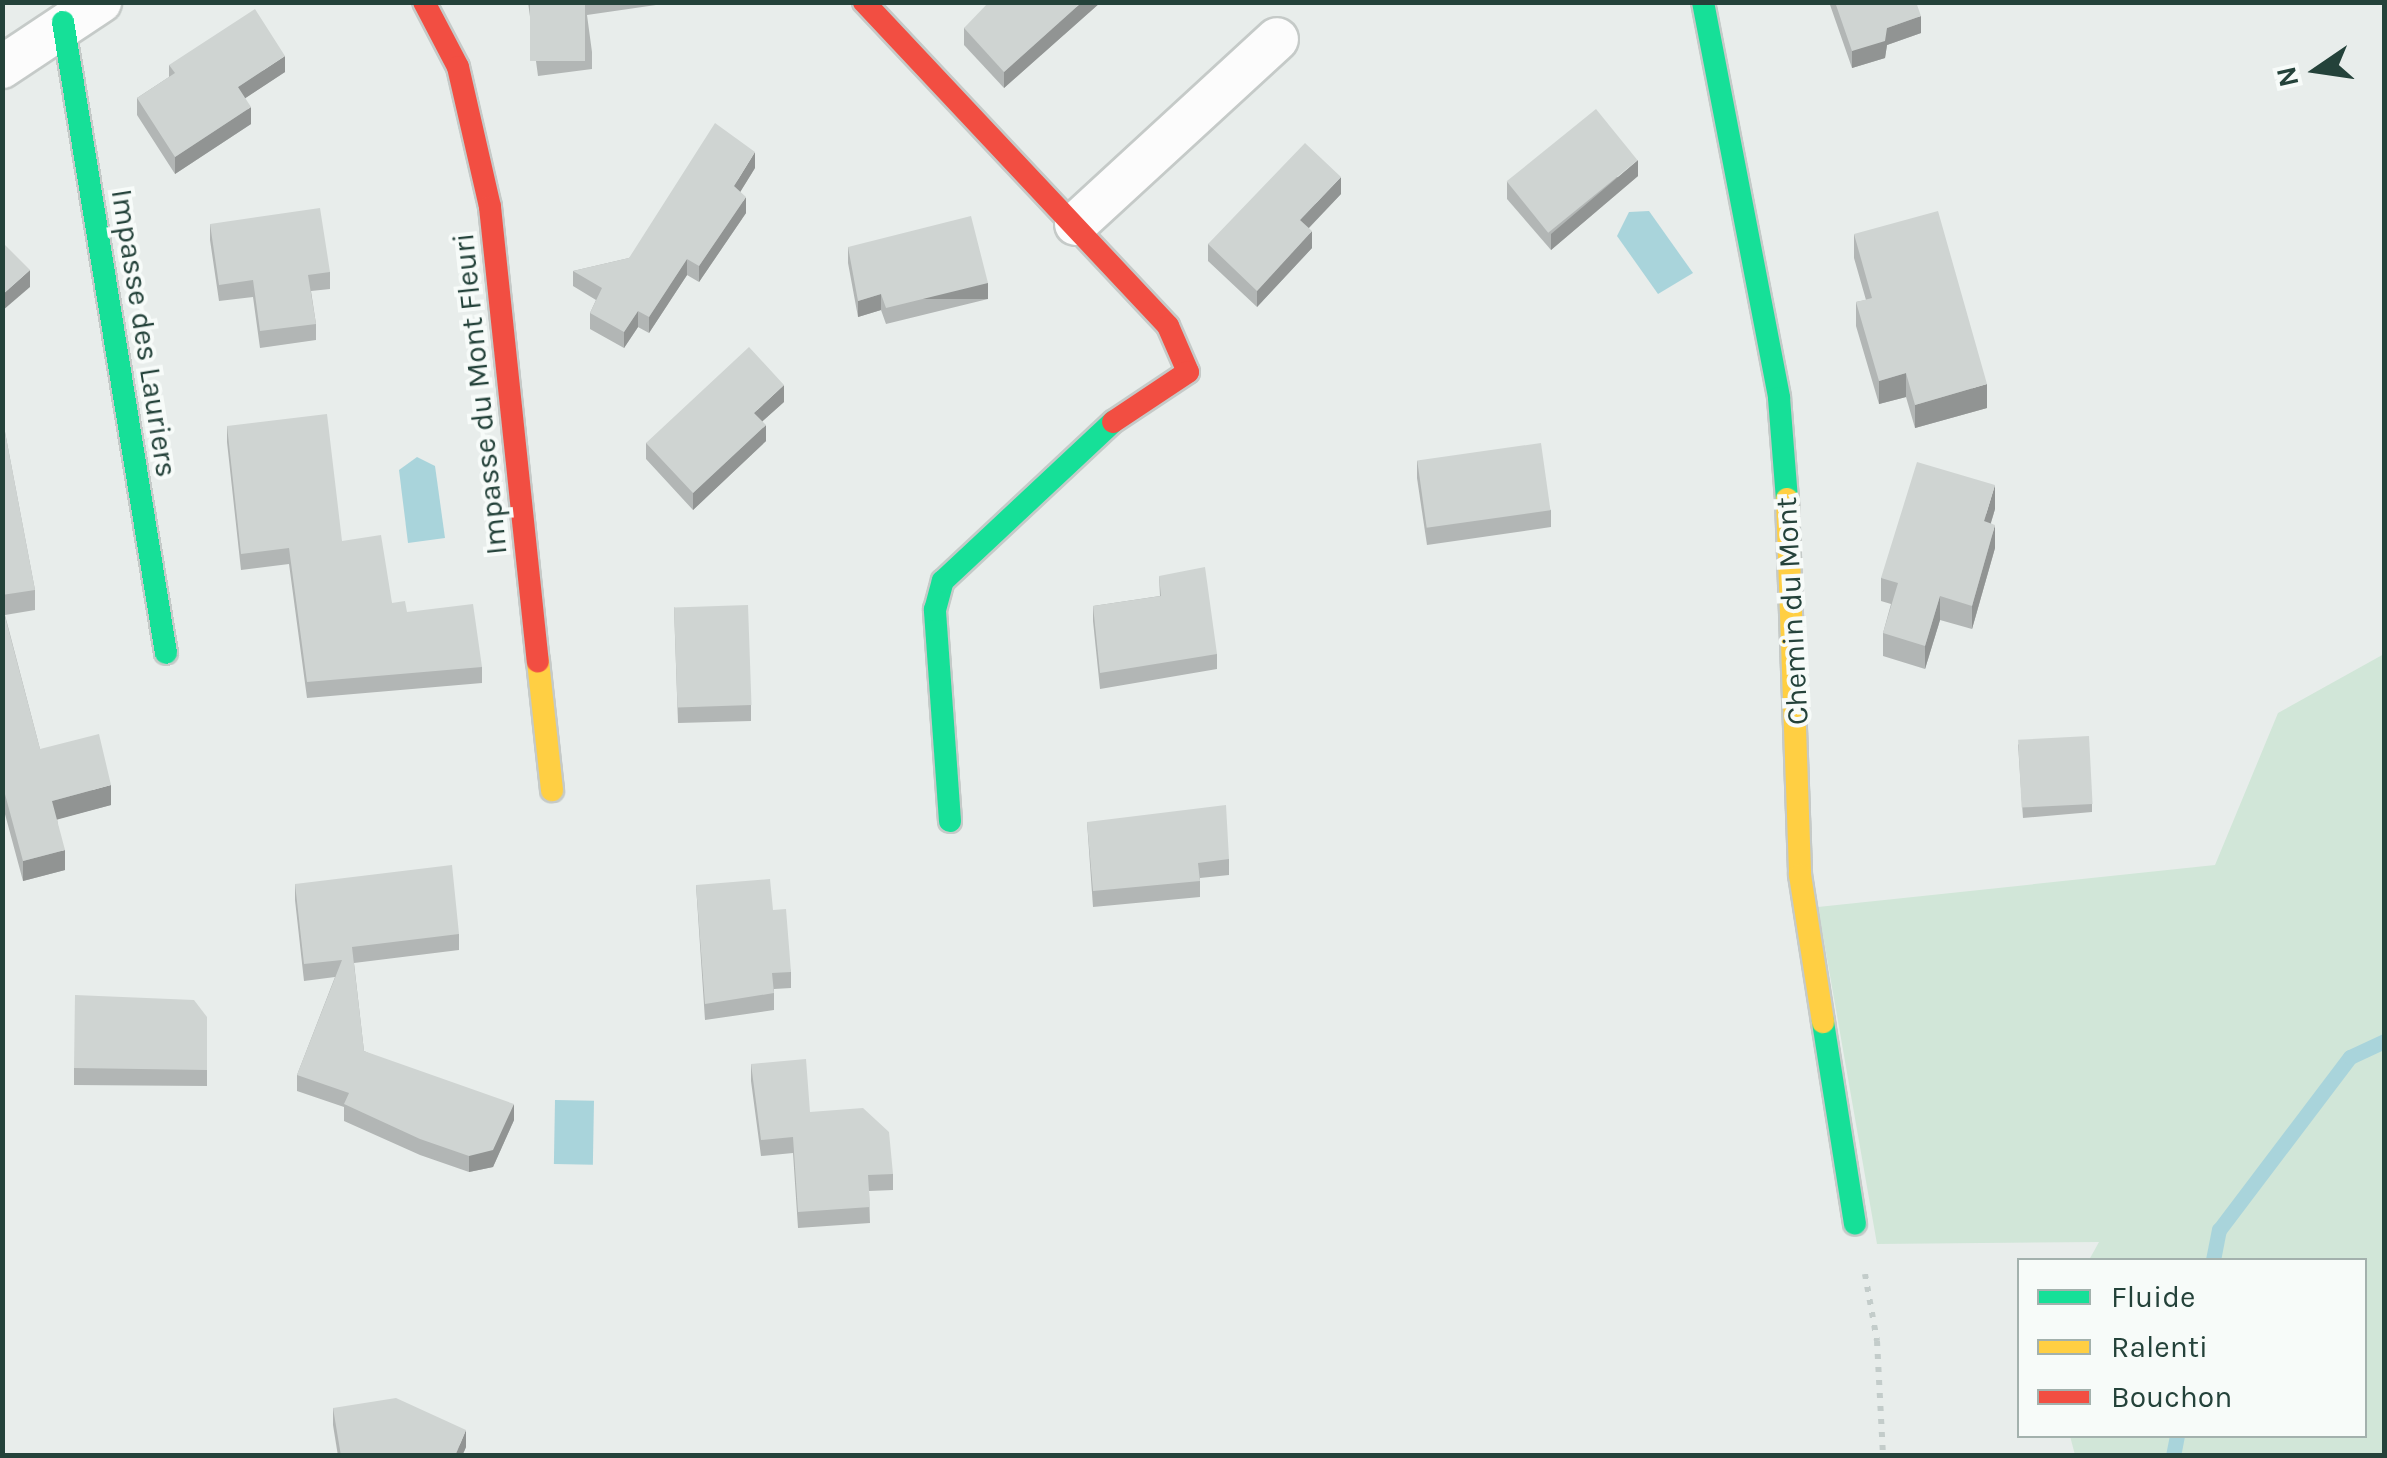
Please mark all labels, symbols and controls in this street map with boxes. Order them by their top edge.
north arrow [2267,20,2367,120]
text: N [2269,63,2306,90]
street label: Impasse des Lauriers [103,186,185,480]
street label: Impasse du Mont Fleuri [445,231,515,557]
street label: Chemin du Mont [1768,496,1816,726]
legend [2017,1258,2367,1438]
text: Fluide [2111,1279,2195,1315]
text: Ralenti [2111,1329,2208,1365]
text: Bouchon [2111,1379,2232,1415]

